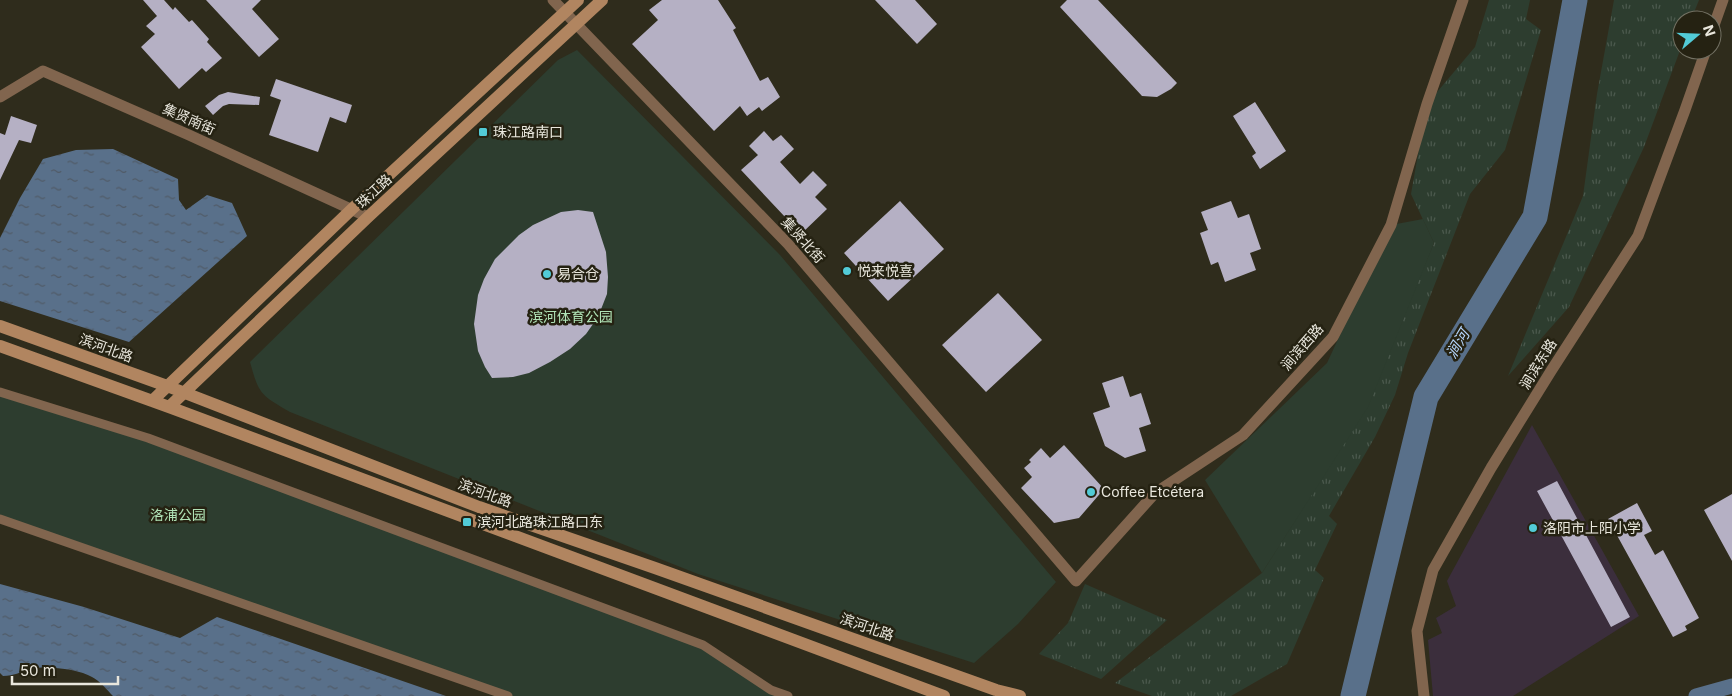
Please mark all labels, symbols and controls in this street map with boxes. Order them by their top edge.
north arrow [1672,10,1722,60]
text: N [1700,23,1720,38]
street label: 集贤南街 [160,99,218,138]
place label: 珠江路南口 [493,123,563,140]
marker: 珠江路南口 [477,126,489,138]
street label: 珠江路 [353,170,395,211]
street label: 集贤北街 [778,213,828,266]
place label: 悦来悦喜 [857,262,913,279]
place label: 易合仓 [557,265,599,282]
marker: 悦来悦喜 [841,265,853,277]
marker: 易合仓 [541,268,553,280]
park label: 滨河体育公园 [529,308,613,325]
street label: 涧滨西路 [1277,320,1326,373]
water label: 涧河 [1442,323,1475,361]
street label: 滨河北路 [77,330,135,365]
street label: 涧滨东路 [1516,335,1560,392]
street label: 滨河北路 [456,475,514,510]
place label: Coffee Etcétera [1101,483,1204,500]
marker: Coffee Etcétera [1085,486,1097,498]
park label: 洛浦公园 [150,506,206,523]
place label: 滨河北路珠江路口东 [477,513,603,530]
marker: 滨河北路珠江路口东 [461,516,473,528]
place label: 洛阳市上阳小学 [1543,519,1641,536]
marker: 洛阳市上阳小学 [1527,522,1539,534]
street label: 滨河北路 [838,609,896,644]
scale bar [12,654,119,686]
text: 50 m [20,661,56,680]

